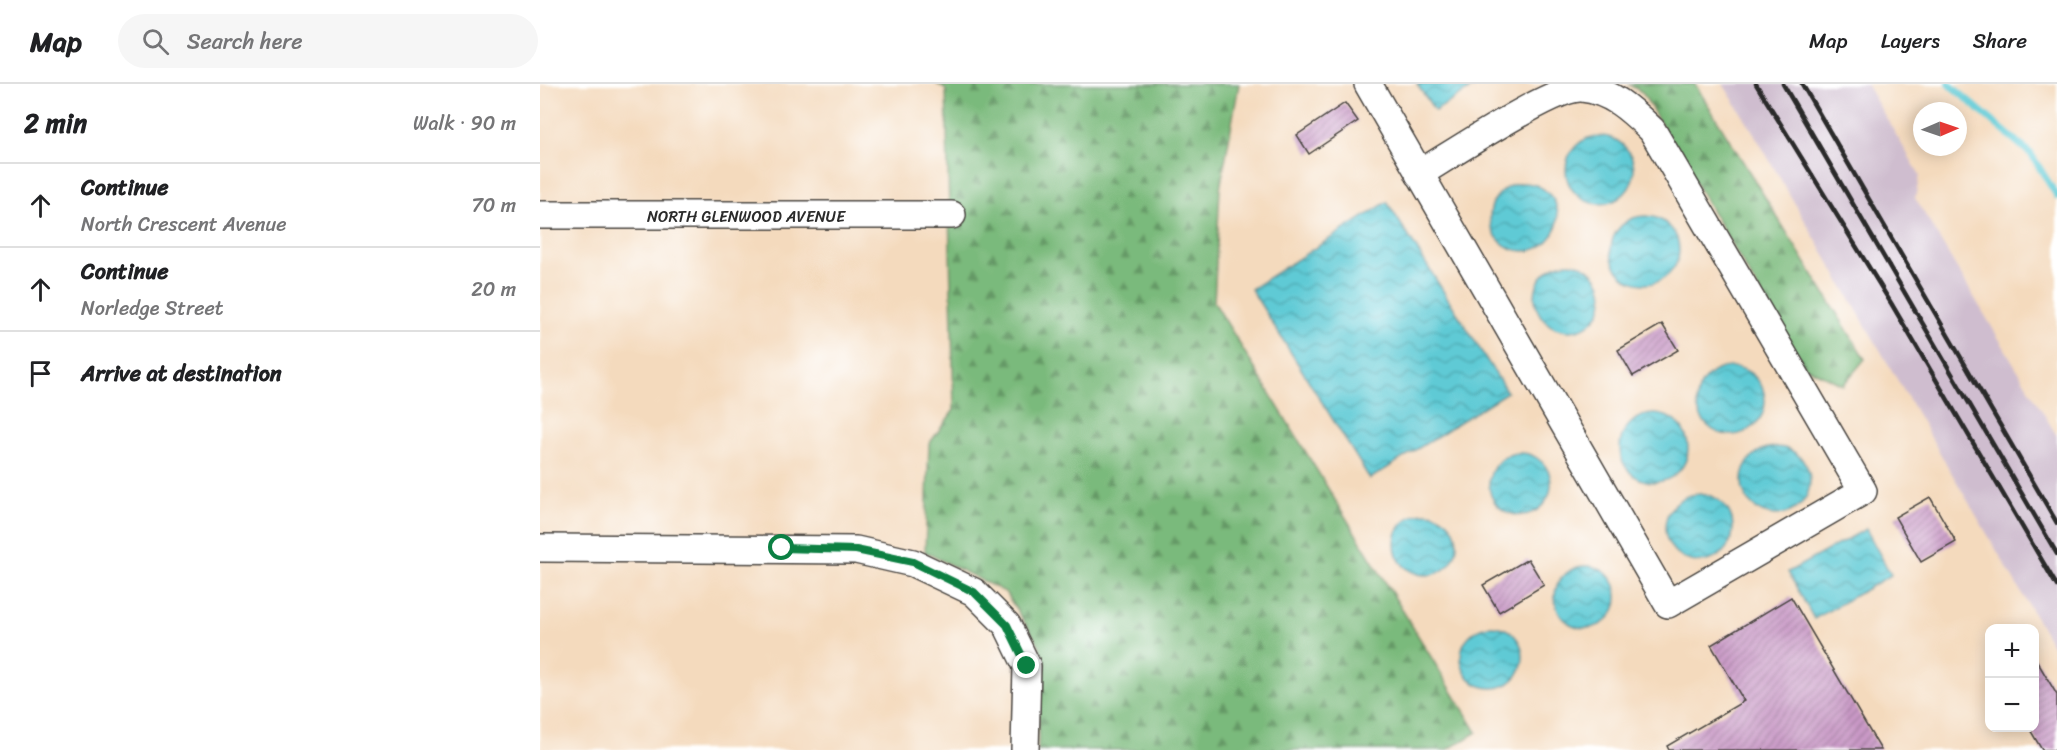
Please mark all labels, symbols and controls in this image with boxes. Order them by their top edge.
search box [118,14,538,68]
text: Map [30,17,82,66]
text: Search here [187,22,303,61]
text: Map [1809,22,1848,60]
text: Layers [1881,22,1940,60]
text: Share [1973,22,2027,60]
icon: search [139,25,172,58]
text: 2 min [24,100,87,146]
north arrow [1913,102,1967,156]
text: Walk · 90 m [413,106,516,141]
text: Continue [81,168,169,207]
text: 70 m [471,188,516,223]
icon: ahead [24,189,57,222]
street label: NORTH GLENWOOD AVENUE [647,202,846,231]
text: North Crescent Avenue [81,207,287,242]
text: Continue [81,252,169,291]
text: 20 m [471,272,516,307]
icon: ahead [24,273,57,306]
text: Norledge Street [81,291,223,326]
text: Arrive at destination [81,354,282,393]
icon: arrive [24,357,57,390]
route start [768,534,794,560]
map controls [1985,624,2039,732]
button: + [1985,624,2039,678]
route end [1013,652,1039,678]
button: − [1985,678,2039,732]

